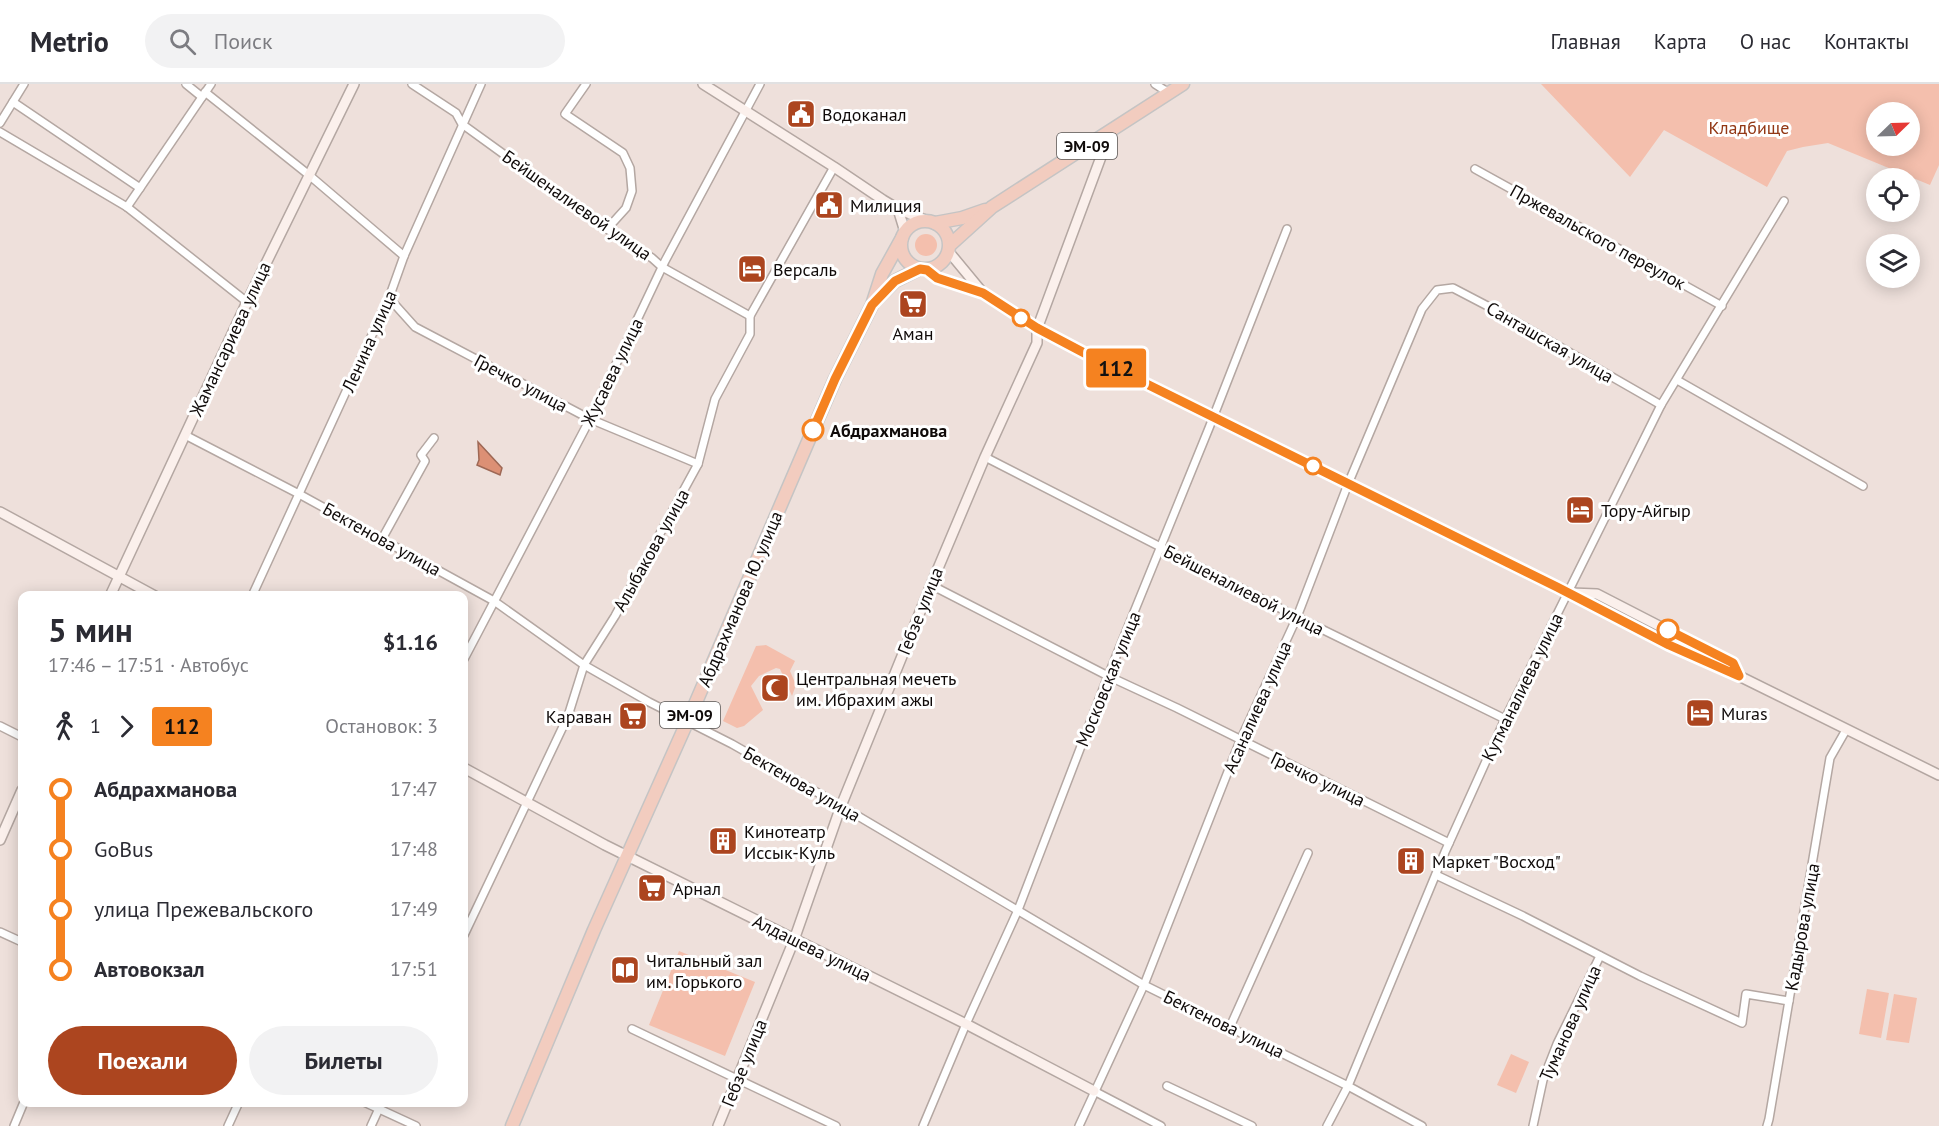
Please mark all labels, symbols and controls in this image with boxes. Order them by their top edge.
search box [145,14,565,68]
text: Metrio [30,23,109,60]
icon: search [166,25,199,58]
text: Поиск [214,27,273,55]
text: Главная [1550,28,1621,55]
text: Карта [1654,28,1707,55]
text: О нас [1740,28,1791,55]
text: Контакты [1824,28,1909,55]
public building icon: Водоканал [785,98,817,130]
north arrow [1866,102,1920,156]
map controls [1866,102,1920,288]
place label: Водоканал [822,103,907,126]
park label: Кладбище [1709,116,1789,139]
road number: ЭМ-09 [1057,133,1117,159]
street label: Бейшеналиевой улица [498,145,656,265]
button: locate [1866,168,1920,222]
street label: Пржевальского переулок [1506,179,1690,295]
public building icon: Милиция [813,189,845,221]
place label: Милиция [850,194,921,217]
button: layers [1866,234,1920,288]
hotel icon: Версаль [736,253,768,285]
street label: Жамансариева улица [184,258,276,421]
place label: Версаль [773,258,837,281]
street label: Ленина улица [336,286,402,396]
supermarket icon: Аман [897,288,929,320]
street label: Санташская улица [1482,296,1618,388]
unlabelled marker [1012,309,1030,327]
street label: Жусаева улица [575,314,648,431]
place label: Аман [893,322,933,345]
line badge: 112 [1082,348,1150,388]
street label: Гречко улица [470,349,572,417]
text: 112 [1098,355,1134,382]
marker: Абдрахманова [802,419,824,441]
place label: Абдрахманова [830,419,947,442]
unlabelled marker [1304,457,1322,475]
street label: Алыбакова улица [608,485,694,615]
hotel icon: Тору-Айгыр [1564,494,1596,526]
street label: Бектенова улица [319,497,445,581]
place label: Тору-Айгыр [1601,499,1691,522]
street label: Абдрахманова Ю. улица [692,508,788,690]
street label: Бейшеналиевой улица [1160,540,1328,640]
street label: Гебзе улица [892,564,948,658]
text: 5 мин [48,608,133,651]
street label: Московская улица [1070,608,1146,750]
street label: Кутманалиева улица [1476,609,1568,765]
unlabelled marker [1657,619,1679,641]
text: $1.16 [383,628,438,656]
street label: Асаналиева улица [1218,637,1296,777]
text: 17:46 – 17:51 · Автобус [48,652,249,678]
place label: Центральная мечеть им. Ибрахим ажы [796,667,956,711]
mosque icon: Центральная мечеть им. Ибрахим ажы [759,672,791,704]
hotel icon: Muras [1684,697,1716,729]
supermarket icon: Караван [617,700,649,732]
road number: ЭМ-09 [660,702,720,728]
place label: Muras [1721,702,1768,725]
place label: Караван [546,705,612,728]
icon: walk [48,710,81,743]
icon: forward [110,710,143,743]
text: 1 [90,713,101,739]
text: 112 [164,713,200,740]
text: Остановок: 3 [325,713,438,739]
street label: Бектенова улица [739,741,865,827]
street label: Гречко улица [1267,746,1369,812]
text: Абдрахманова [94,775,237,803]
text: 17:47 [390,776,438,802]
place label: Кинотеатр Иссык-Куль [744,820,835,864]
building icon: Кинотеатр Иссык-Куль [707,825,739,857]
text: GoBus [94,835,153,863]
text: 17:48 [390,836,438,862]
building icon: Маркет "Восход" [1395,845,1427,877]
place label: Маркет "Восход" [1432,850,1561,873]
street label: Кадырова улица [1779,861,1825,993]
supermarket icon: Арнал [636,872,668,904]
place label: Арнал [673,877,721,900]
text: улица Прежевальского [94,895,313,923]
text: 17:49 [390,896,438,922]
street label: Алдашева улица [749,909,875,987]
place label: Читальный зал им. Горького [646,949,762,993]
library icon: Читальный зал им. Горького [609,954,641,986]
text: Автовокзал [94,955,205,983]
text: 17:51 [390,956,438,982]
street label: Туманова улица [1534,961,1606,1085]
street label: Бектенова улица [1160,985,1288,1063]
street label: Гебзе улица [716,1016,772,1110]
button: Поехали [48,1026,237,1095]
button: Билеты [249,1026,438,1095]

